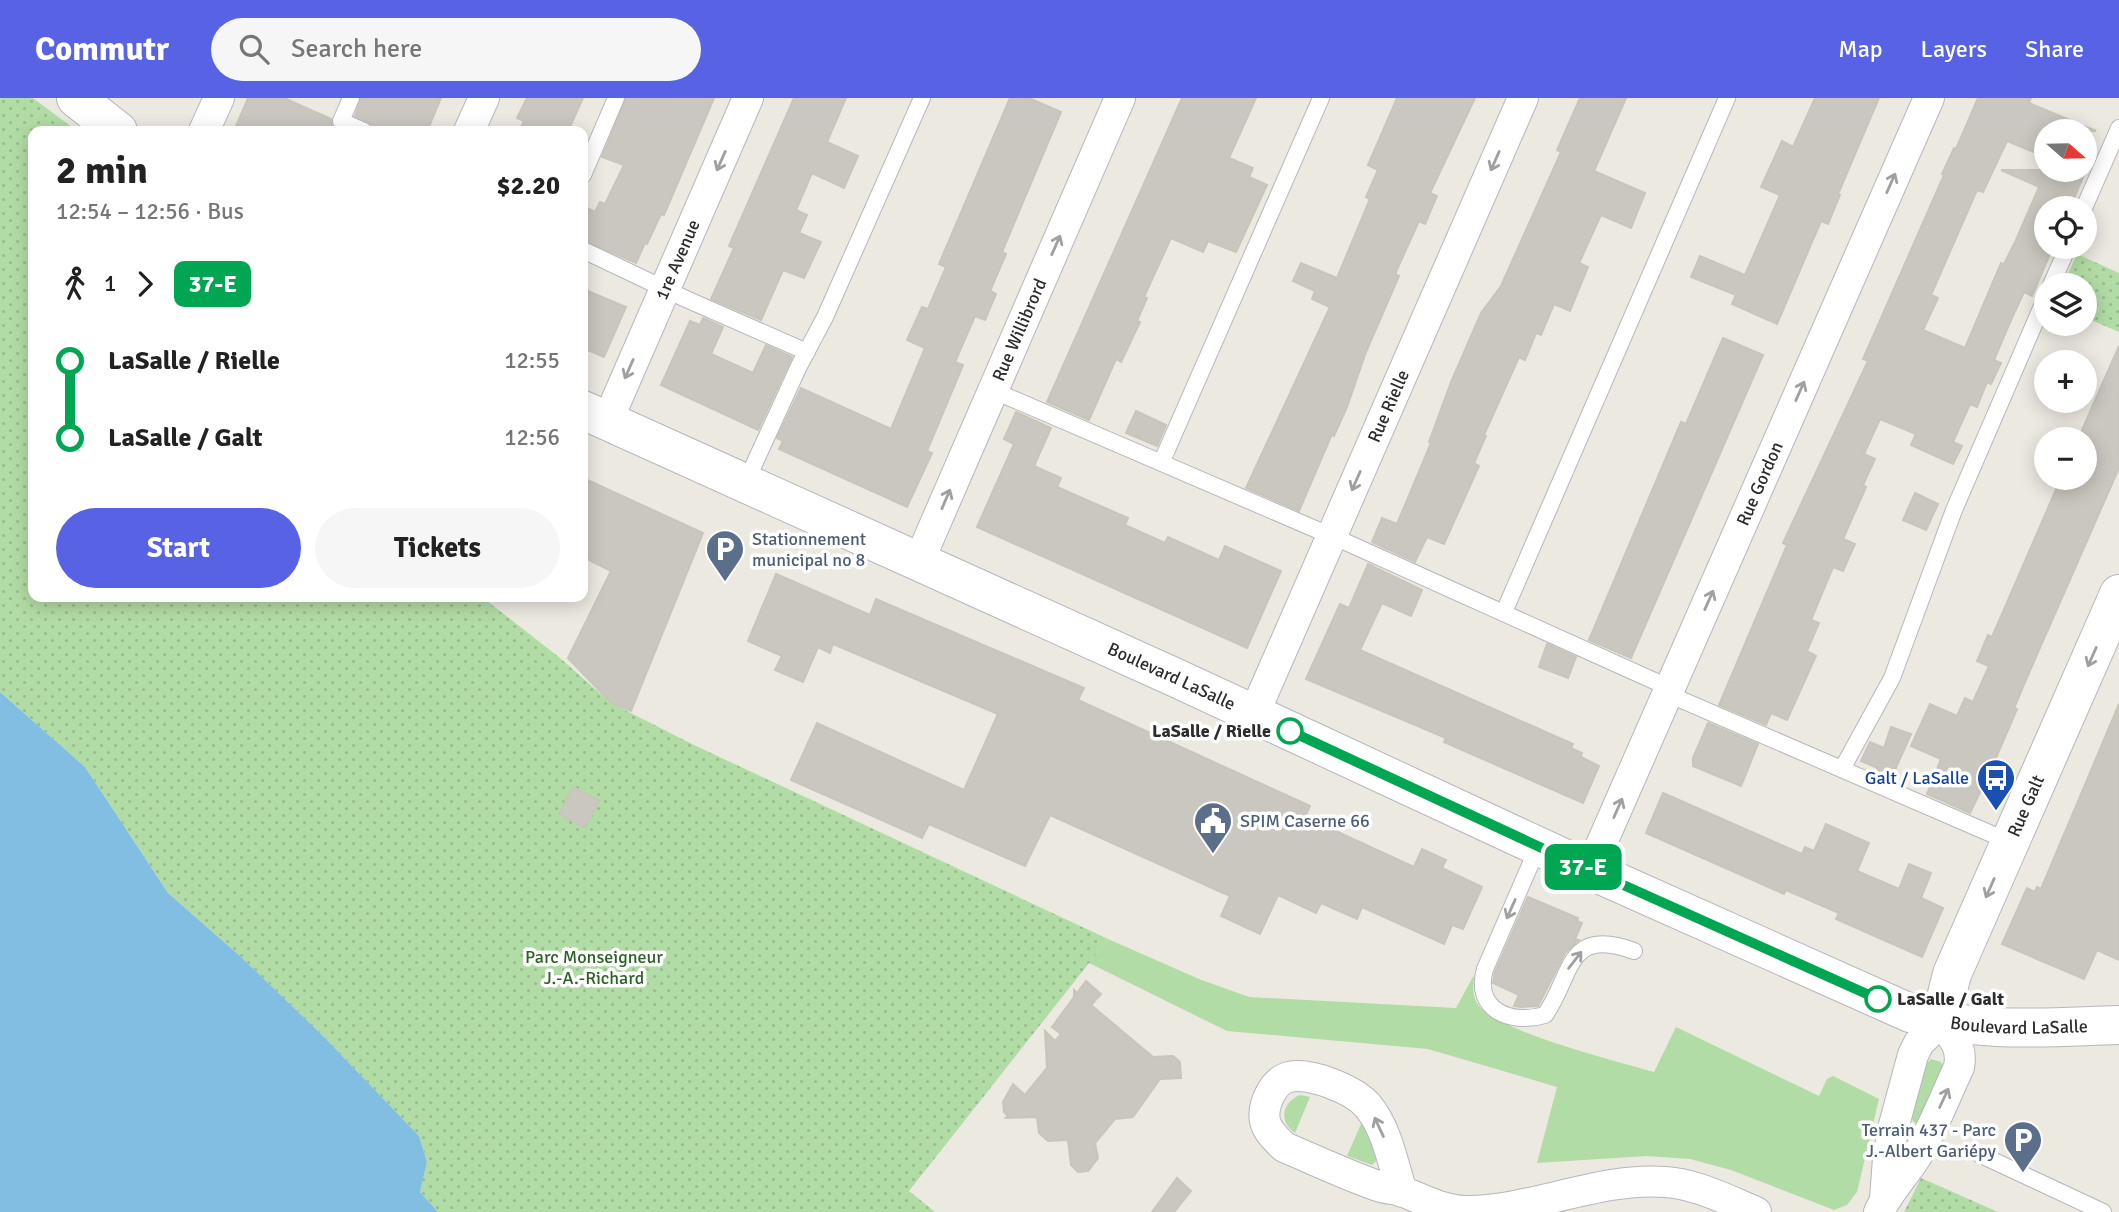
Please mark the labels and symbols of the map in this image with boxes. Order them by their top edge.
north arrow [2034,119,2096,182]
one-way arrow [714,149,727,171]
one-way arrow [1488,149,1501,171]
one-way arrow [1886,173,1899,194]
street label: 1re Avenue [651,216,705,303]
one-way arrow [1050,235,1063,256]
street label: Rue Willibrord [987,275,1051,385]
one-way arrow [622,358,635,379]
street label: Rue Rielle [1363,366,1414,446]
one-way arrow [1794,381,1807,402]
street label: Rue Gordon [1732,438,1788,529]
one-way arrow [1349,470,1362,492]
one-way arrow [940,488,953,510]
parking icon: Stationnement municipal no 8 [704,528,746,583]
place label: Stationnement municipal no 8 [752,528,866,571]
one-way arrow [1703,589,1716,611]
street label: Boulevard LaSalle [1104,638,1239,715]
one-way arrow [2085,646,2098,667]
marker: LaSalle / Rielle [1277,718,1303,744]
place label: LaSalle / Rielle [1152,720,1271,742]
bus stop icon: Galt / LaSalle [1975,757,2017,812]
place label: Galt / LaSalle [1865,767,1969,789]
street label: Rue Galt [2003,772,2049,840]
one-way arrow [1612,798,1625,819]
public building icon: SPIM Caserne 66 [1192,800,1234,855]
place label: SPIM Caserne 66 [1240,810,1370,832]
line badge: 37-E [1534,844,1632,890]
one-way arrow [1983,876,1996,898]
one-way arrow [1504,898,1517,919]
park label: Parc Monseigneur J.-A.-Richard [525,946,663,989]
one-way arrow [1567,950,1582,969]
marker: LaSalle / Galt [1865,986,1891,1012]
place label: LaSalle / Galt [1897,988,2004,1010]
street label: Boulevard LaSalle [1949,1011,2088,1039]
one-way arrow [1938,1088,1951,1110]
one-way arrow [1372,1117,1386,1138]
place label: Terrain 437 - Parc J.-Albert Gariépy [1862,1119,1997,1162]
parking icon: Terrain 437 - Parc J.-Albert Gariépy [2002,1119,2044,1174]

